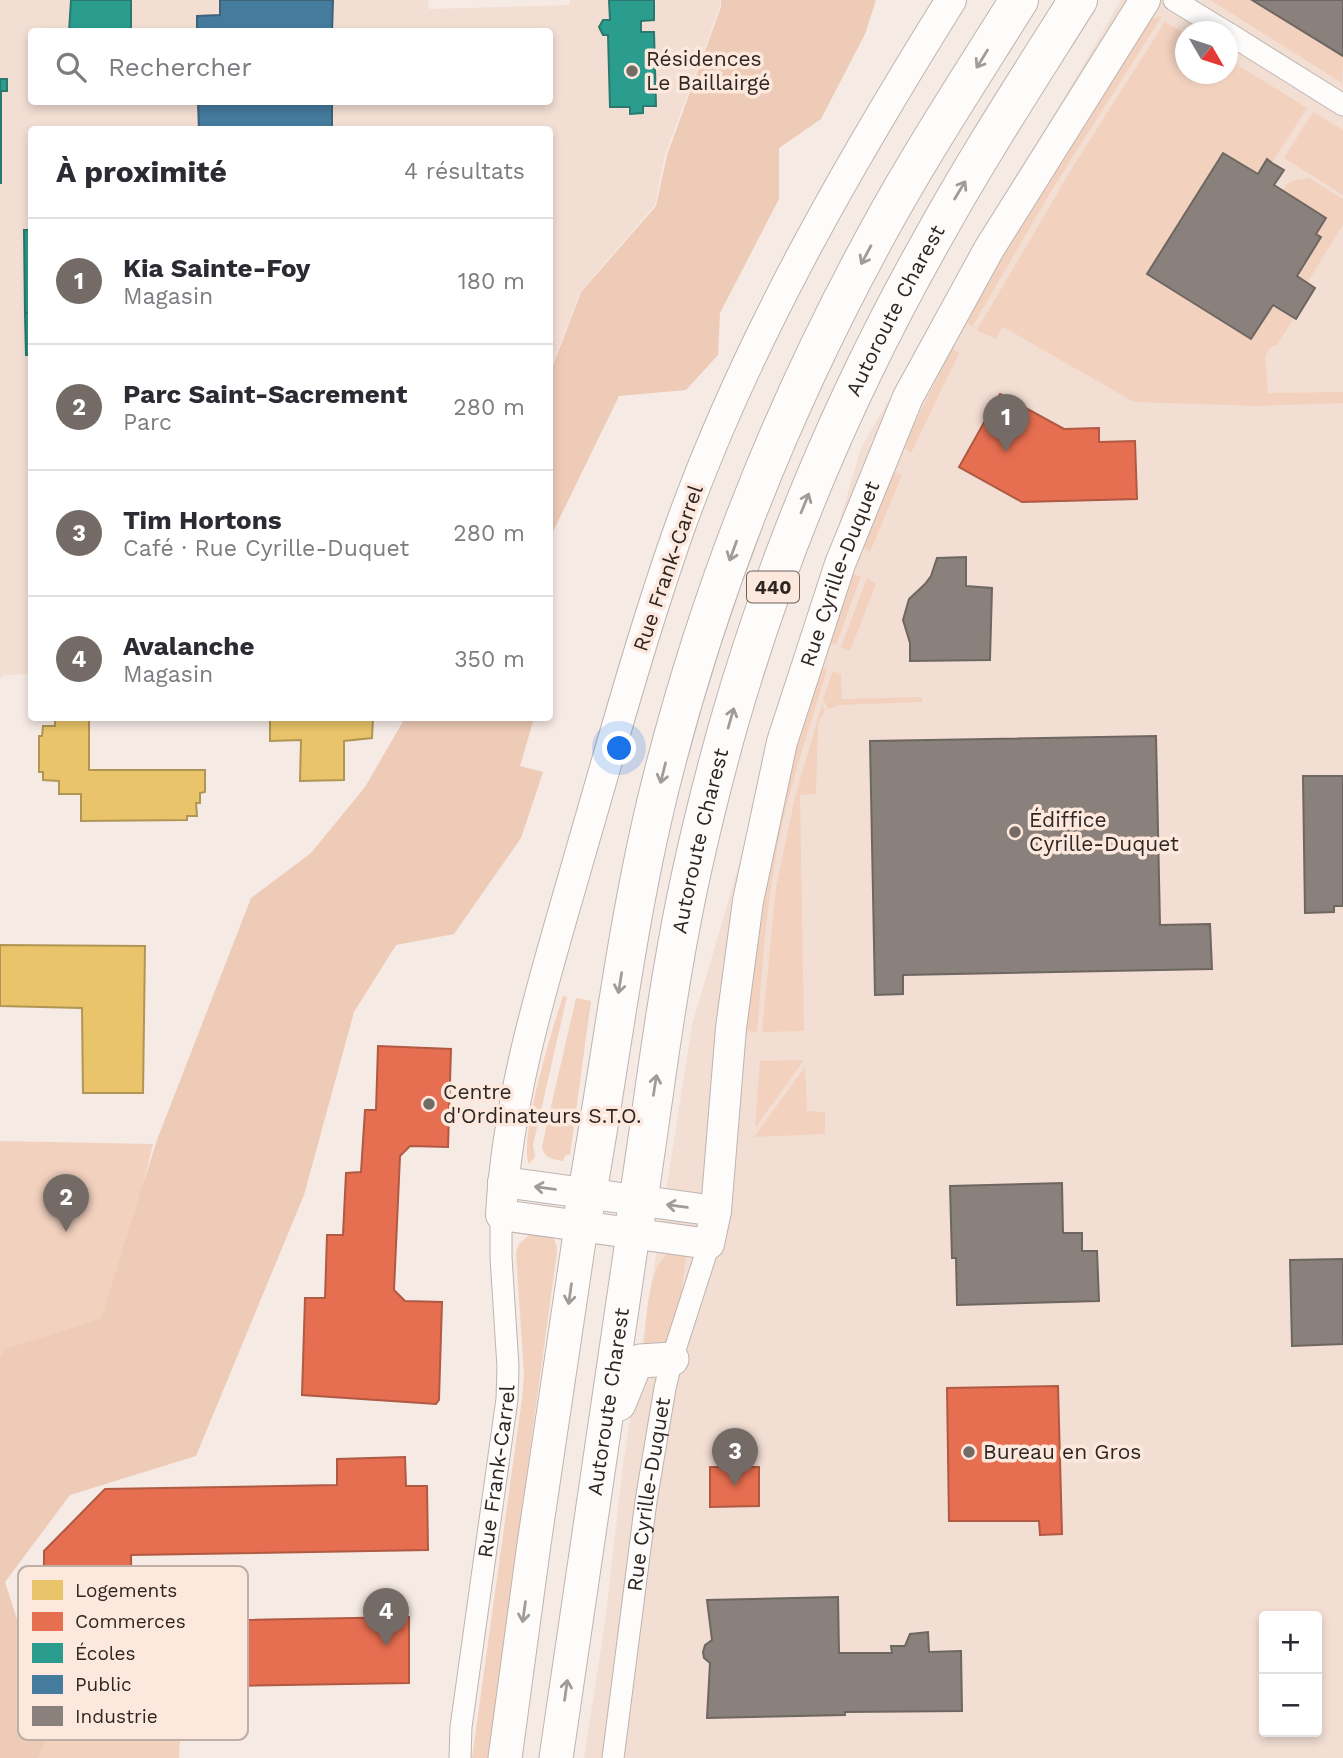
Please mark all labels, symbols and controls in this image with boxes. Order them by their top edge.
north arrow [1175,21,1238,84]
search box [28,28,553,105]
place label: Résidences Le Baillairgé [646,46,770,95]
icon: search [52,48,90,86]
one-way arrow [975,49,989,69]
text: Rechercher [108,52,252,82]
marker: Résidences Le Baillairgé [624,63,640,79]
text: À proximité [56,154,227,189]
text: 4 résultats [404,158,525,185]
one-way arrow [953,180,967,200]
street label: Autoroute Charest [840,220,950,400]
one-way arrow [859,244,872,265]
text: Kia Sainte-Foy [123,253,310,283]
text: 1 [74,268,84,295]
text: 180 m [458,268,525,295]
text: Magasin [123,283,213,310]
text: Parc Saint-Sacrement [123,379,407,409]
text: 2 [72,394,86,421]
text: 280 m [453,394,525,421]
pin: 1 [983,394,1029,452]
text: Parc [123,409,172,436]
street label: Rue Cyrille-Duquet [794,477,885,670]
street label: Rue Frank-Carrel [627,481,708,654]
one-way arrow [799,493,812,515]
text: Tim Hortons [123,505,282,535]
text: 3 [72,520,86,547]
text: 280 m [453,520,525,547]
text: Café · Rue Cyrille-Duquet [123,535,409,562]
one-way arrow [725,540,738,562]
road number: 440 [747,572,799,602]
text: Avalanche [123,631,254,661]
text: 4 [72,646,86,673]
text: 350 m [454,646,525,673]
text: Magasin [123,661,213,688]
one-way arrow [725,707,738,729]
your location [602,731,636,765]
street label: Autoroute Charest [666,745,734,936]
one-way arrow [656,762,669,784]
place label: Édiffice Cyrille-Duquet [1029,807,1179,856]
marker: Édiffice Cyrille-Duquet [1007,824,1023,840]
one-way arrow [613,971,626,993]
one-way arrow [649,1074,662,1096]
place label: Centre d'Ordinateurs S.T.O. [443,1079,642,1128]
marker: Centre d'Ordinateurs S.T.O. [421,1096,437,1112]
pin: 2 [43,1174,89,1232]
one-way arrow [534,1181,557,1194]
one-way arrow [666,1199,689,1212]
one-way arrow [563,1282,576,1305]
street label: Autoroute Charest [582,1306,634,1497]
street label: Rue Frank-Carrel [472,1384,519,1559]
street label: Rue Cyrille-Duquet [622,1395,675,1593]
pin: 3 [712,1428,758,1486]
place label: Bureau en Gros [983,1439,1141,1464]
marker: Bureau en Gros [961,1444,977,1460]
legend [18,1566,248,1740]
text: Logements [75,1579,177,1602]
pin: 4 [363,1588,409,1646]
one-way arrow [518,1600,531,1623]
text: Commerces [75,1610,186,1633]
map controls [1259,1611,1322,1737]
button: + [1259,1611,1322,1674]
text: Écoles [75,1642,136,1665]
text: Public [75,1673,132,1696]
button: − [1259,1674,1322,1737]
one-way arrow [560,1680,573,1702]
text: Industrie [75,1705,158,1728]

